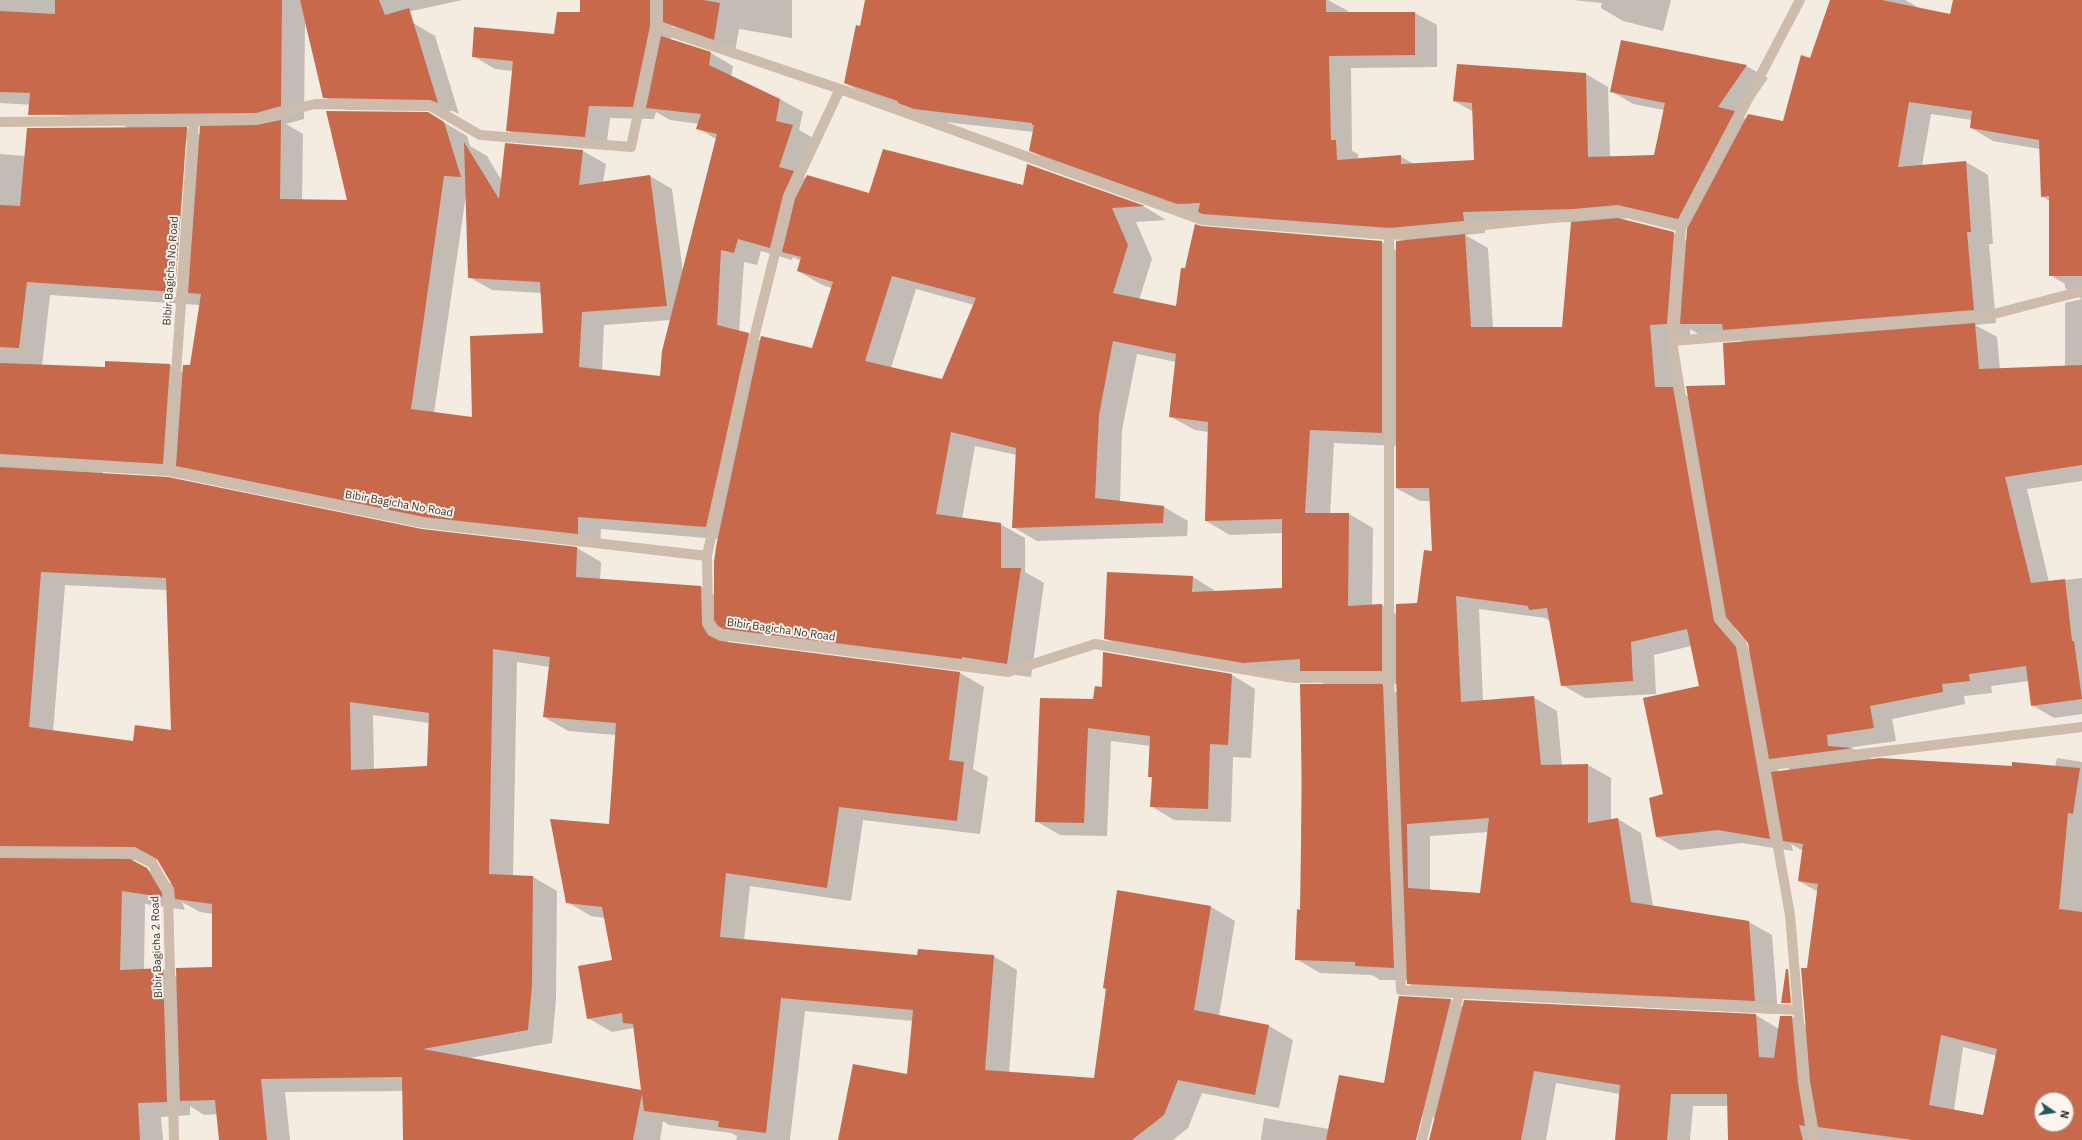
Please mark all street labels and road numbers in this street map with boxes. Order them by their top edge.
street label: Bibir Bagicha No Road [161,216,181,326]
street label: Bibir Bagicha No Road [344,488,454,520]
street label: Bibir Bagicha No Road [726,616,836,644]
street label: Bibir Bagicha 2 Road [149,896,165,998]

